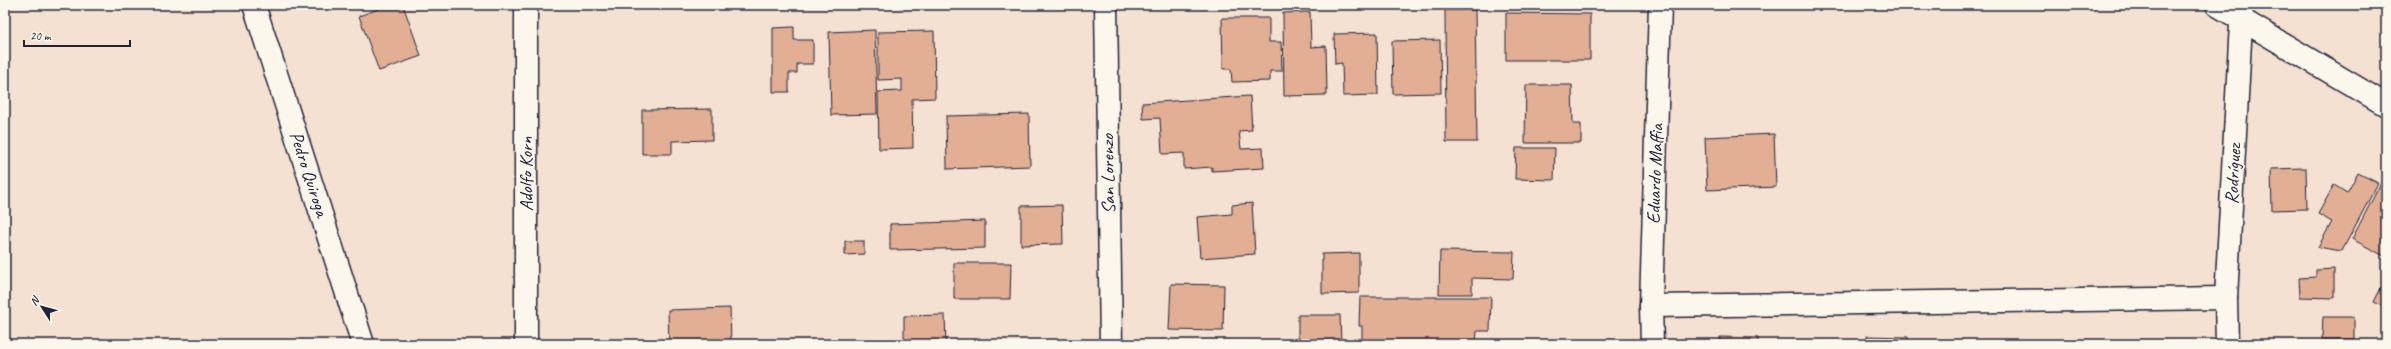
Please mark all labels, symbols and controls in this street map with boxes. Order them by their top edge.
scale bar [24,22,130,48]
text: 20 m [30,28,52,44]
street label: Eduardo Maffia [1641,122,1669,224]
street label: Pedro Quiroga [284,128,335,222]
street label: San Lorenzo [1095,133,1121,214]
street label: Adolfo Korn [514,136,538,211]
street label: Rodríguez [2219,141,2247,205]
north arrow [22,287,62,327]
text: N [26,292,43,308]

